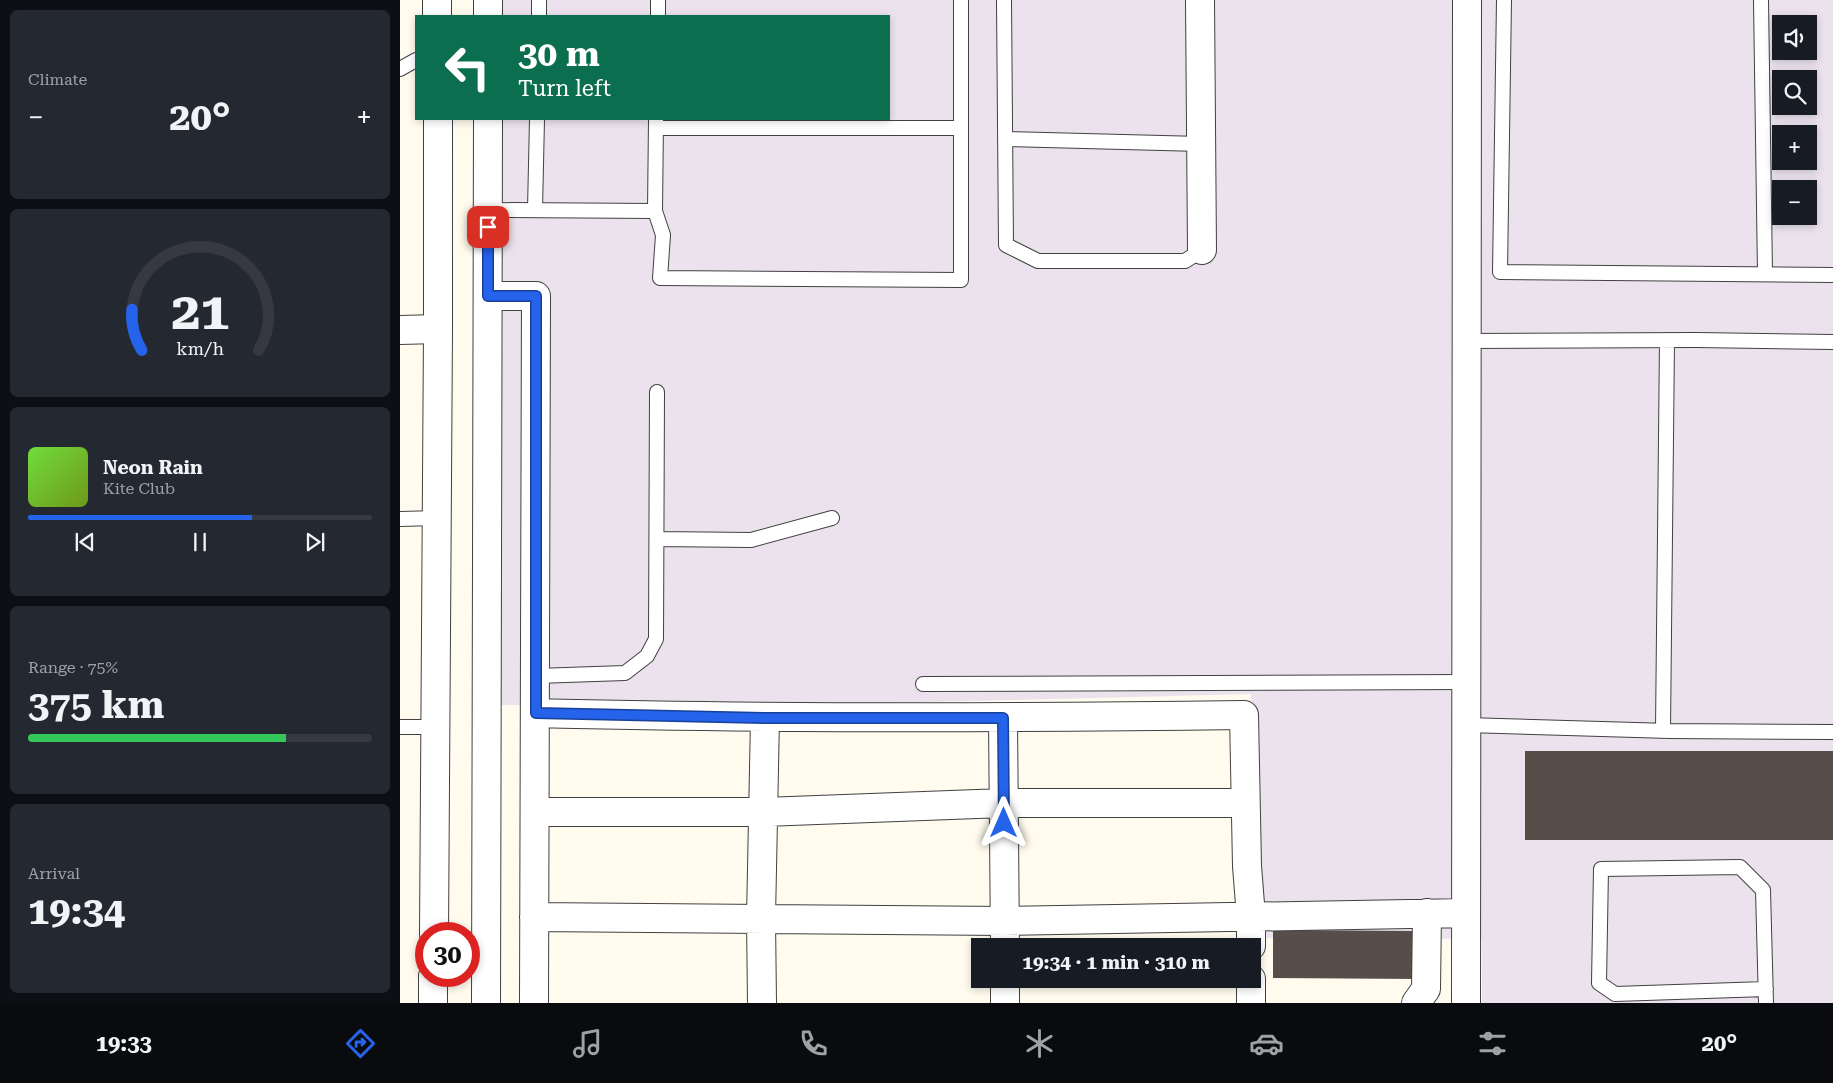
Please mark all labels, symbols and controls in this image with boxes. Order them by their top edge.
map controls [1772,15,1817,225]
button: sound [1772,15,1817,60]
text: 30 m [518,34,600,75]
icon: left [435,35,500,100]
text: Climate [28,70,87,89]
button: search [1772,70,1817,115]
text: Turn left [518,76,611,101]
text: 20° [169,95,231,139]
text: − [28,101,44,134]
text: + [356,101,372,134]
button: + [1772,125,1817,170]
button: − [1772,180,1817,225]
pin [467,206,509,248]
icon: arrive [474,213,502,241]
text: 21 [171,281,229,342]
text: km/h [176,338,224,359]
text: Neon Rain [103,456,203,479]
text: Kite Club [103,479,175,498]
icon: previous [71,528,99,556]
icon: pause [186,528,214,556]
icon: next [301,528,329,556]
text: Range · 75% [28,658,118,677]
text: 375 km [28,683,164,727]
position arrow [977,796,1029,848]
text: Arrival [28,864,80,883]
text: 19:34 [28,889,125,933]
speed limit sign: 30 [415,922,480,987]
text: 19:34 · 1 min · 310 m [1022,951,1210,974]
icon: directions [343,1026,378,1061]
icon: music [570,1026,605,1061]
icon: phone [796,1026,831,1061]
icon: climate [1022,1026,1057,1061]
icon: car [1249,1026,1284,1061]
icon: filters [1475,1026,1510,1061]
text: 19:33 [96,1031,152,1056]
text: 20° [1702,1031,1737,1056]

